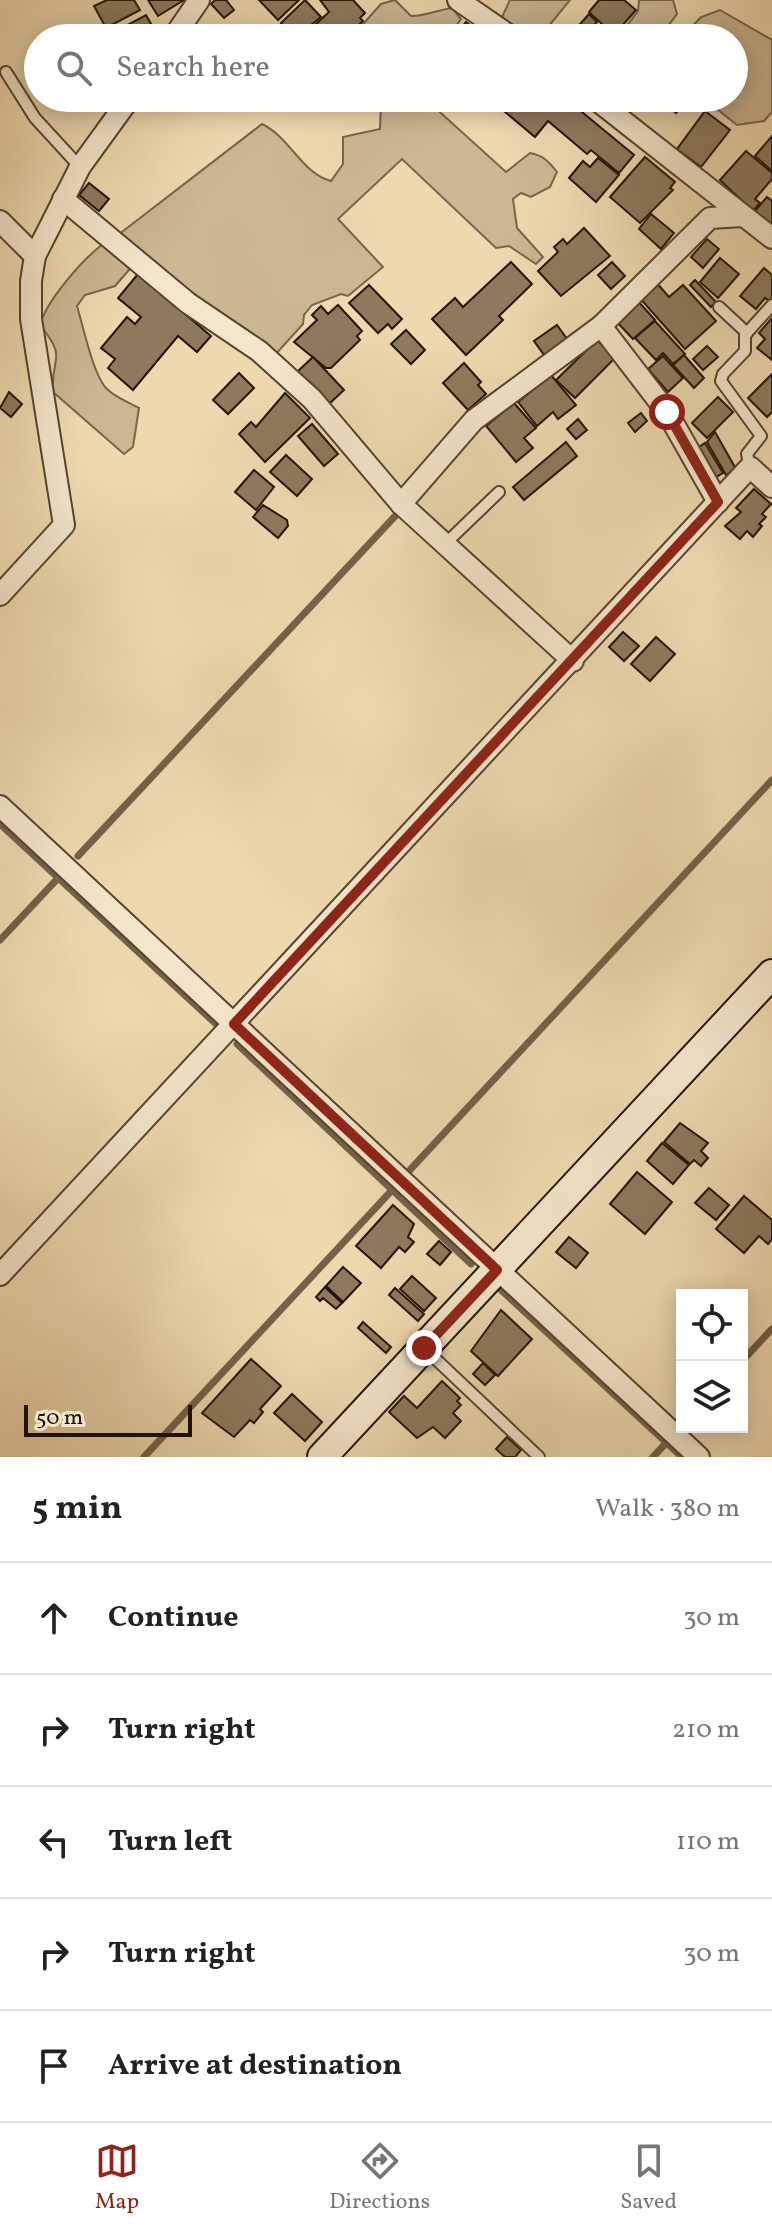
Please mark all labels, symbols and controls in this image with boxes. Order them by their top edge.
search box [24,24,748,112]
icon: search [52,46,96,90]
text: Search here [116,47,270,89]
route start [649,394,685,430]
map controls [676,1289,748,1433]
button: locate [676,1289,748,1361]
route end [406,1330,442,1366]
button: layers [676,1361,748,1433]
scale bar [24,1401,192,1437]
text: 50 m [36,1403,83,1434]
text: 5 min [32,1486,122,1533]
text: Walk · 380 m [595,1491,740,1527]
icon: ahead [32,1596,76,1640]
text: Continue [108,1597,239,1639]
text: 30 m [683,1600,740,1636]
icon: right [32,1708,76,1752]
text: Turn right [108,1709,256,1751]
text: 210 m [672,1712,740,1748]
icon: left [32,1820,76,1864]
text: Turn left [108,1821,232,1863]
text: 110 m [676,1824,740,1860]
icon: right [32,1932,76,1976]
text: Turn right [108,1933,256,1975]
text: 30 m [683,1936,740,1972]
icon: arrive [32,2044,76,2088]
text: Arrive at destination [108,2045,402,2087]
tab: Map [95,2139,139,2218]
tab: Directions [329,2139,430,2218]
tab: Saved [620,2139,677,2218]

